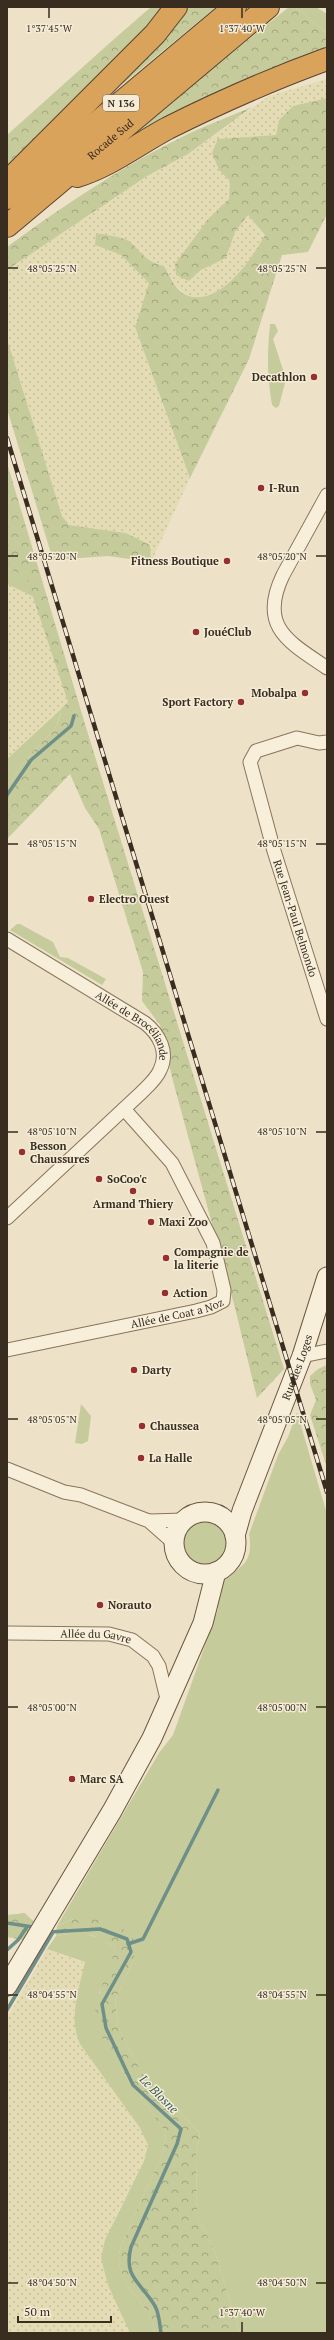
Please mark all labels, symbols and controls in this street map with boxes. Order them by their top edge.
text: 1°37'45"W [26,22,73,35]
text: 1°37'40"W [219,22,266,35]
road number: N 136 [103,95,139,111]
street label: Rocade Sud [84,116,136,163]
text: 48°05'25"N [27,262,77,275]
text: 48°05'25"N [257,262,307,275]
place label: Decathlon [252,370,306,384]
marker: Decathlon [309,372,319,382]
place label: I-Run [269,481,299,495]
marker: I-Run [256,483,266,493]
text: 48°05'20"N [27,550,77,563]
text: 48°05'20"N [257,550,307,563]
place label: Fitness Boutique [131,554,219,568]
marker: Fitness Boutique [222,556,232,566]
place label: JouéClub [204,625,252,639]
marker: JouéClub [191,627,201,637]
place label: Mobalpa [251,686,297,700]
marker: Mobalpa [300,688,310,698]
place label: Sport Factory [162,695,233,709]
marker: Sport Factory [236,697,246,707]
text: 48°05'15"N [27,837,77,850]
text: 48°05'15"N [257,837,307,850]
street label: Rue Jean-Paul Belmondo [270,858,320,979]
place label: Electro Ouest [99,892,170,906]
marker: Electro Ouest [86,894,96,904]
street label: Allée de Brocéliande [93,988,171,1061]
text: 48°05'10"N [27,1125,77,1138]
text: 48°05'10"N [257,1125,307,1138]
place label: Besson Chaussures [30,1139,90,1166]
marker: Besson Chaussures [17,1147,27,1157]
place label: SoCoo'c [107,1172,147,1186]
marker: SoCoo'c [94,1174,104,1184]
marker: Armand Thiery [128,1186,138,1196]
place label: Armand Thiery [93,1197,173,1211]
place label: Maxi Zoo [159,1215,208,1229]
marker: Maxi Zoo [146,1217,156,1227]
place label: Compagnie de la literie [174,1245,249,1272]
marker: Compagnie de la literie [161,1253,171,1263]
place label: Action [173,1286,207,1300]
marker: Action [160,1288,170,1298]
street label: Allée de Coat a Noz [129,1295,226,1331]
street label: Rue des Loges [279,1332,315,1402]
place label: Darty [142,1363,171,1377]
marker: Darty [129,1365,139,1375]
text: 48°05'05"N [27,1413,77,1426]
text: 48°05'05"N [257,1413,307,1426]
place label: Chaussea [150,1419,199,1433]
marker: Chaussea [137,1421,147,1431]
place label: La Halle [149,1451,192,1465]
marker: La Halle [136,1453,146,1463]
place label: Norauto [108,1598,152,1612]
marker: Norauto [95,1600,105,1610]
street label: Allée du Gavre [60,1627,133,1647]
text: 48°05'00"N [27,1701,77,1714]
text: 48°05'00"N [257,1701,307,1714]
place label: Marc SA [80,1772,125,1786]
marker: Marc SA [67,1774,77,1784]
text: 48°04'55"N [27,1988,77,2001]
text: 48°04'55"N [257,1988,307,2001]
water label: Le Blosne [136,2071,182,2117]
text: 48°04'50"N [27,2276,77,2289]
text: 48°04'50"N [257,2276,307,2289]
scale bar [18,2298,111,2324]
text: 50 m [24,2304,51,2319]
text: 1°37'40"W [219,2306,266,2319]

